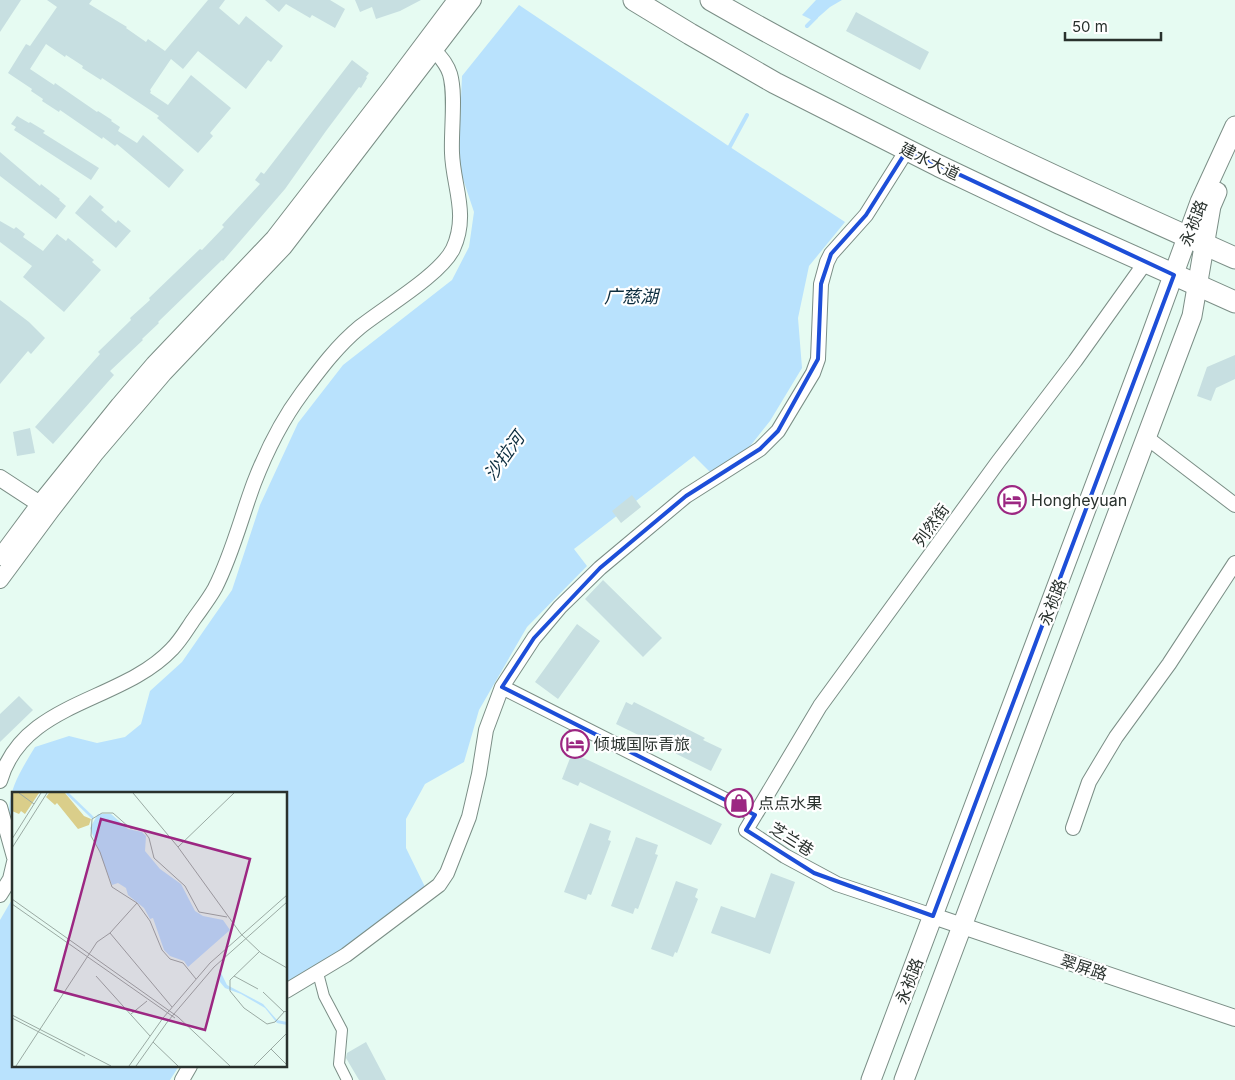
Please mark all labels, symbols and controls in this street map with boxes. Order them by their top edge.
scale bar [1065,10,1161,42]
text: 50 m [1072,17,1108,36]
street label: 建水大道 [897,138,963,184]
street label: 永祯路 [1175,197,1211,249]
water label: 广慈湖 [604,286,661,307]
water label: 沙拉河 [480,426,530,484]
hotel icon: Hongheyuan [997,485,1027,515]
place label: Hongheyuan [1031,490,1127,510]
street label: 列然街 [909,500,953,550]
street label: 永祯路 [1034,576,1070,628]
hotel icon: 倾城国际青旅 [560,729,590,759]
place label: 倾城国际青旅 [594,734,690,754]
shop icon: 点点水果 [724,788,754,818]
inset map [12,792,288,1068]
place label: 点点水果 [758,793,822,813]
street label: 芝兰巷 [766,818,818,860]
street label: 翠屏路 [1058,950,1110,984]
street label: 永祯路 [891,955,927,1007]

